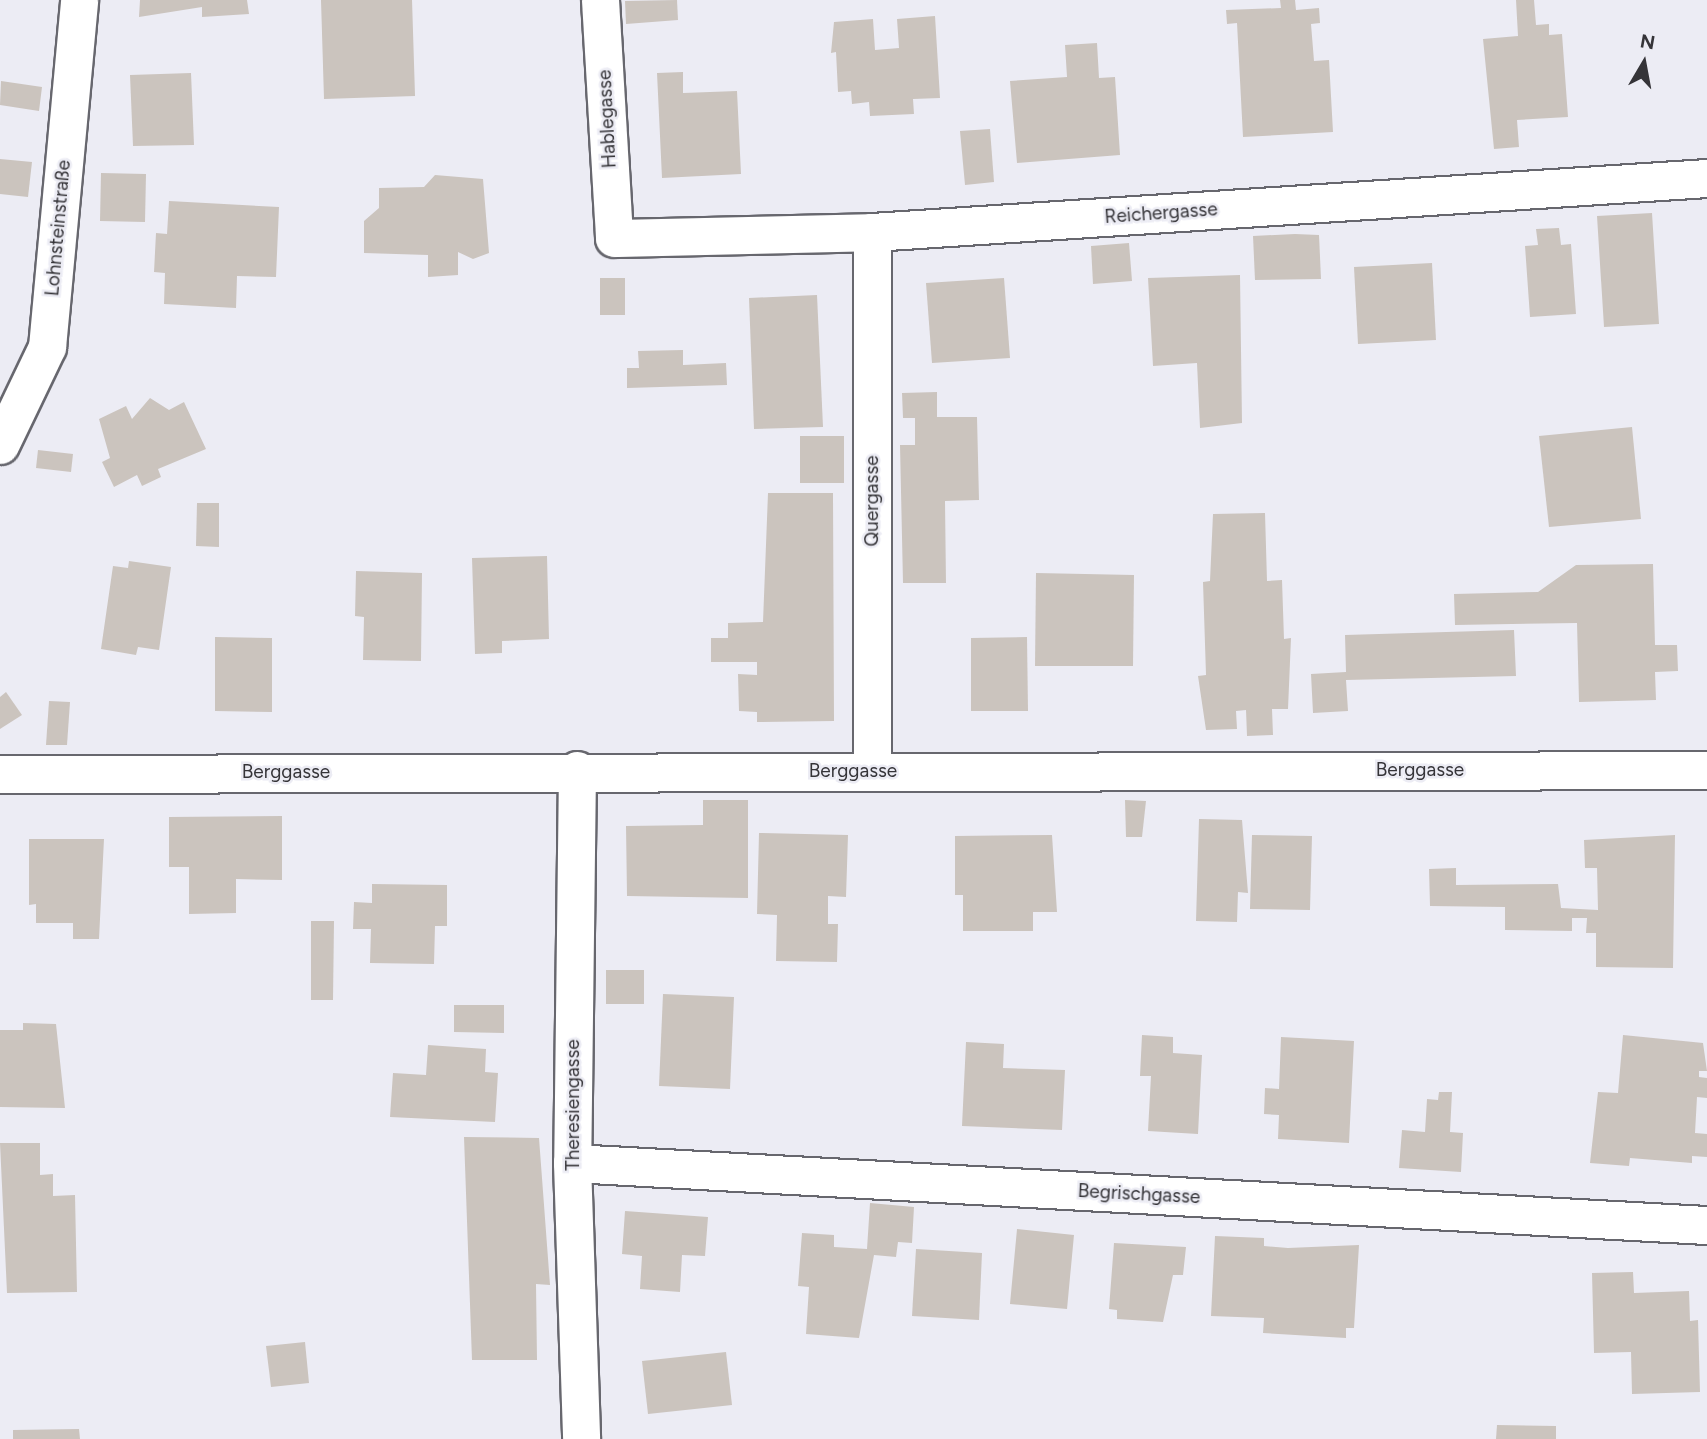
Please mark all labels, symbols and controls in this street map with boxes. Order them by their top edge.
north arrow [1609,28,1679,98]
text: N [1639,29,1657,54]
street label: Hablegasse [593,69,621,169]
street label: Lohnsteinstraße [41,159,75,297]
street label: Reichergasse [1104,198,1218,228]
street label: Quergasse [861,455,883,547]
street label: Berggasse [1376,759,1464,781]
street label: Berggasse [809,760,897,782]
street label: Berggasse [242,761,330,783]
street label: Theresiengasse [562,1039,584,1171]
street label: Begrischgasse [1077,1179,1201,1209]

